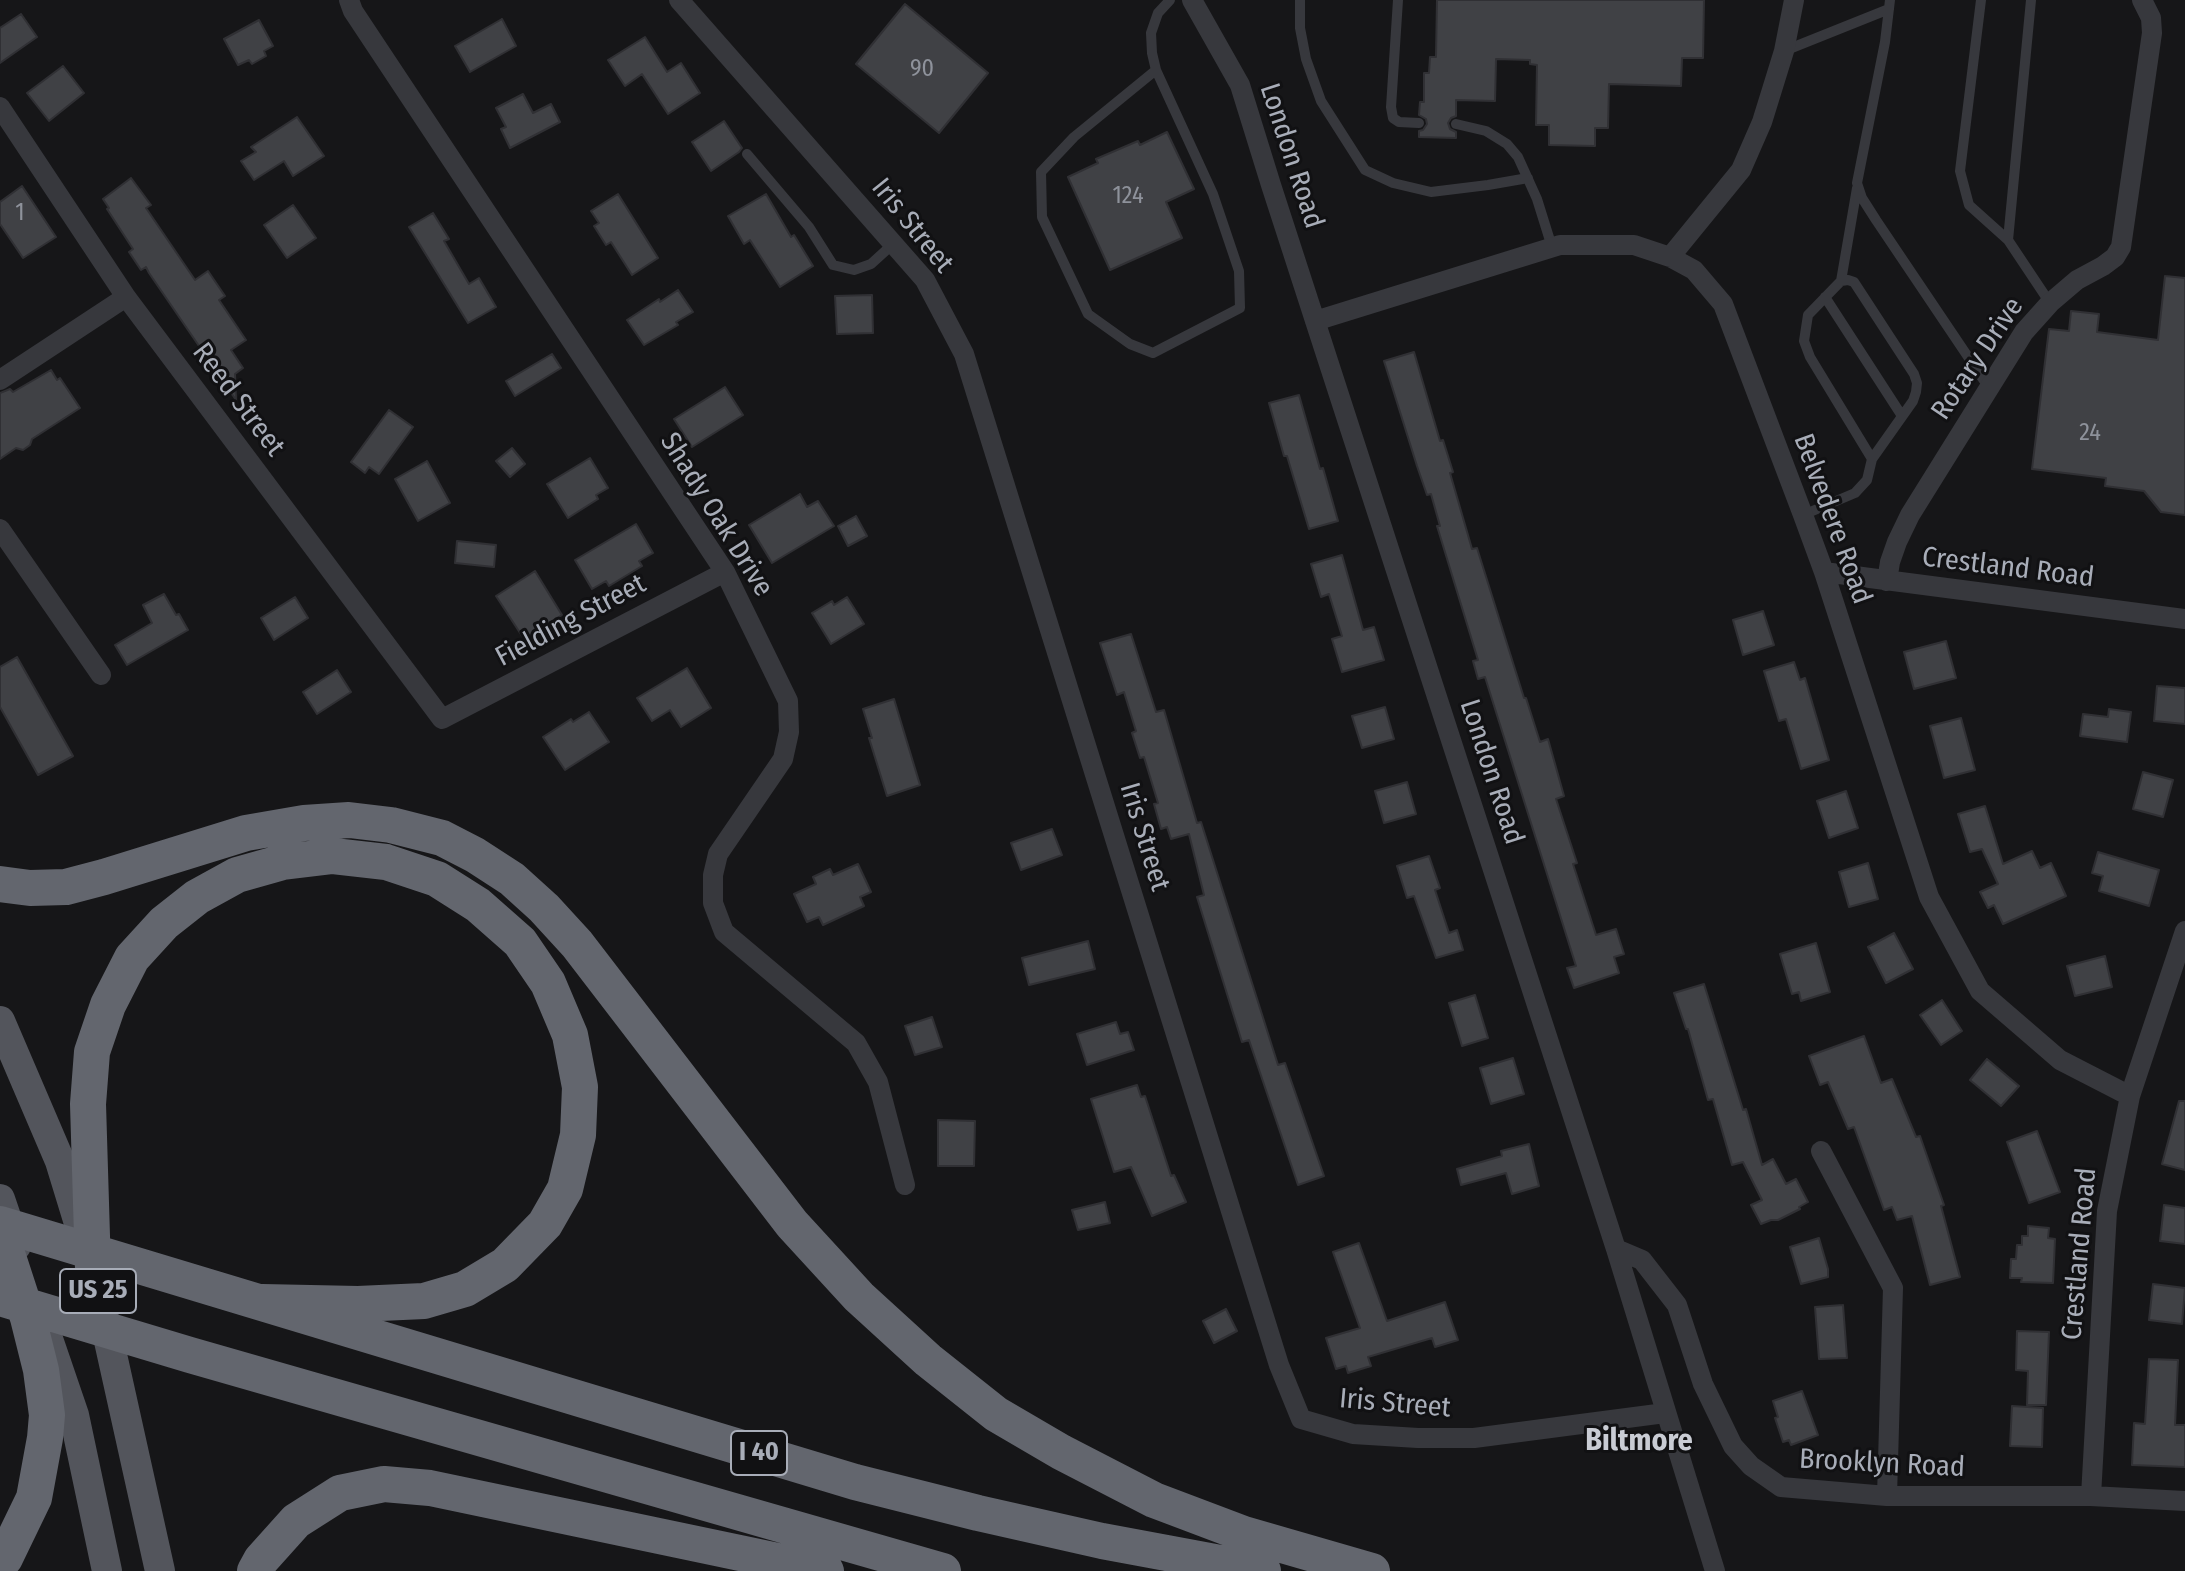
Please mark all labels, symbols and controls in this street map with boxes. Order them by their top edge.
house number: 90 [910,55,934,83]
street label: London Road [1252,79,1330,233]
street label: Iris Street [864,172,960,280]
house number: 124 [1112,182,1144,210]
house number: 1 [15,199,25,227]
street label: Rotary Drive [1925,291,2031,427]
street label: Reed Street [185,337,291,463]
house number: 24 [2079,419,2101,447]
street label: Shady Oak Drive [652,427,780,603]
street label: Belvedere Road [1786,429,1878,609]
street label: Crestland Road [1920,541,2096,595]
street label: Fielding Street [490,567,652,675]
street label: London Road [1452,695,1530,849]
street label: Iris Street [1112,779,1176,895]
street label: Crestland Road [2056,1166,2104,1342]
road number: US 25 [60,1269,136,1313]
street label: Iris Street [1338,1382,1452,1426]
district label: Biltmore [1585,1424,1693,1460]
road number: I 40 [731,1431,787,1475]
street label: Brooklyn Road [1798,1443,1966,1485]

